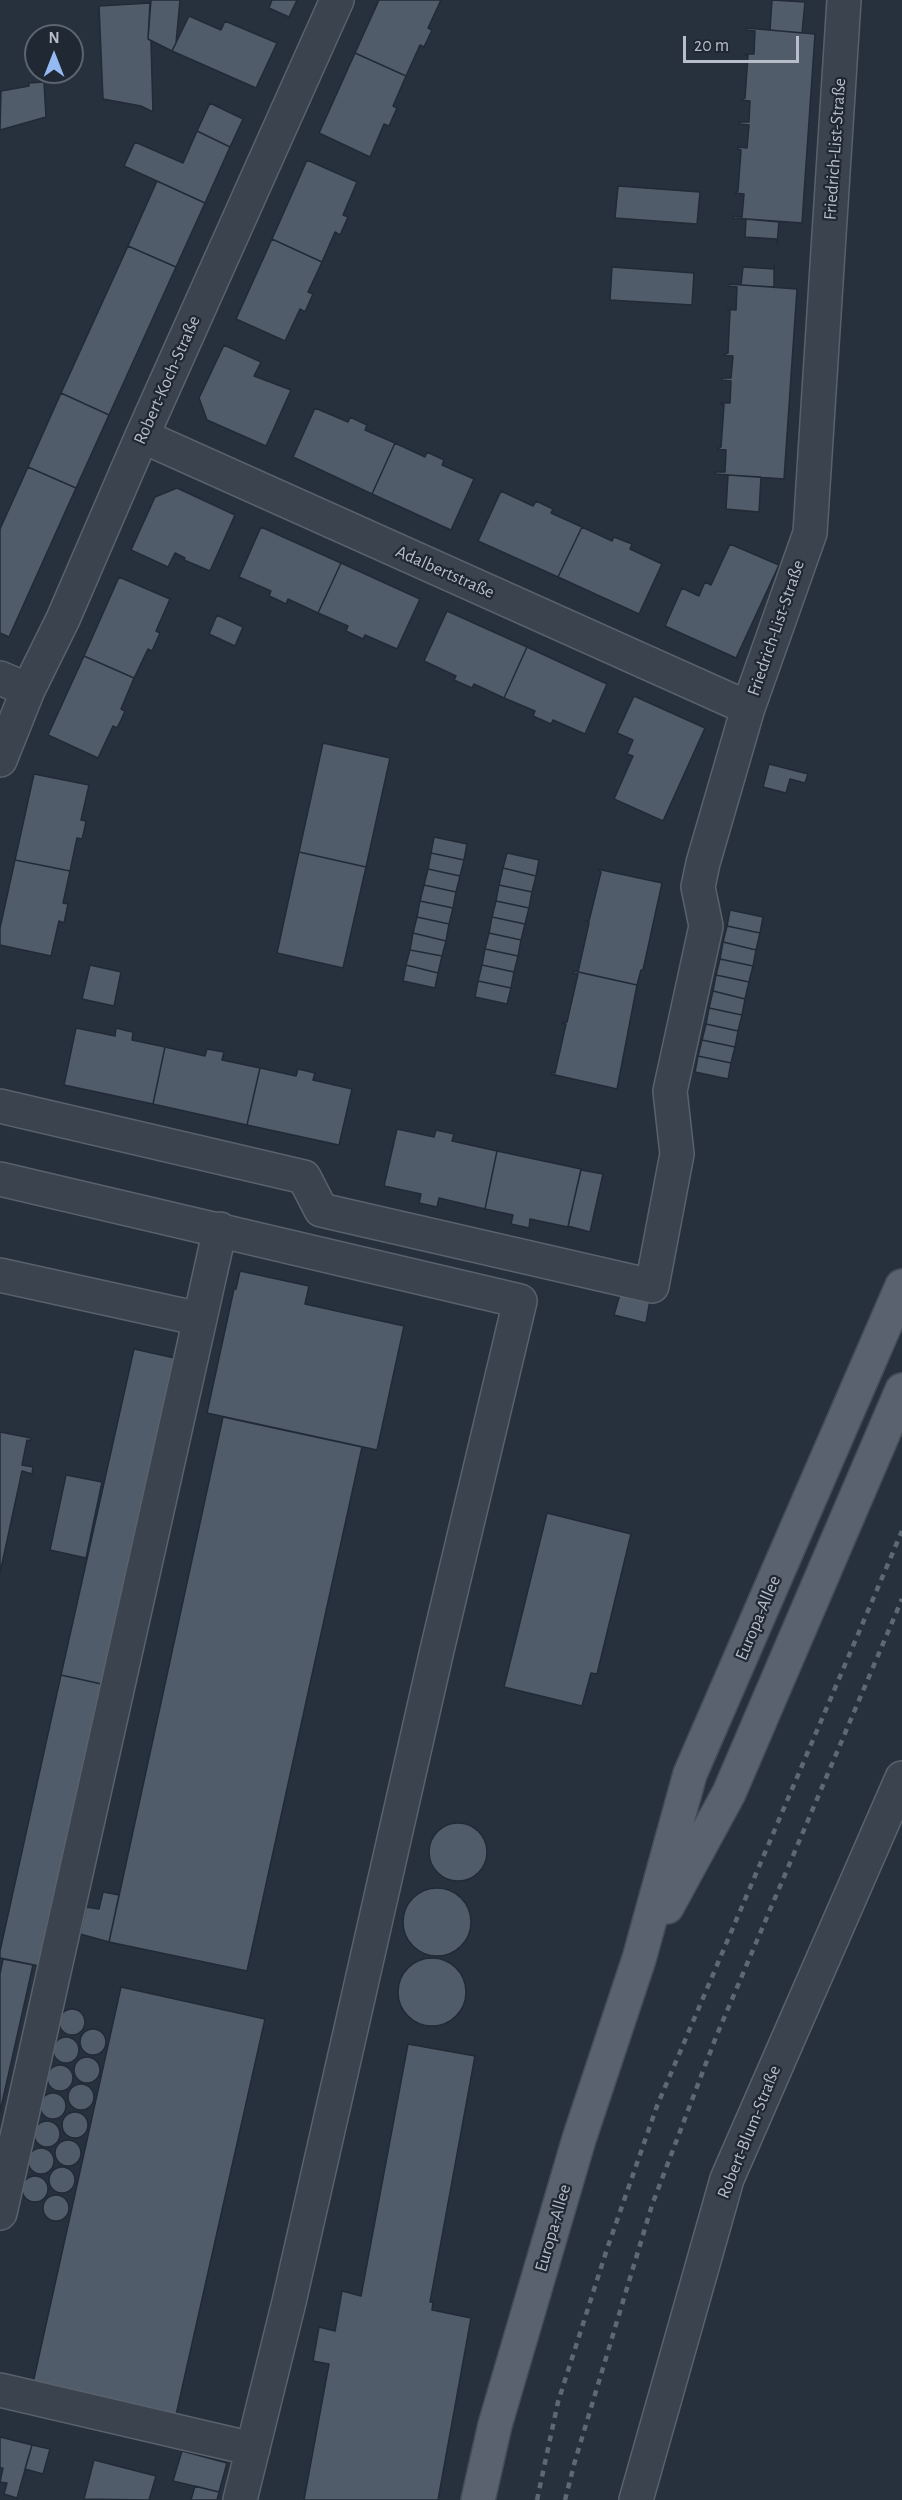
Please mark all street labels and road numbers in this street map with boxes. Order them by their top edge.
street label: Friedrich-List-Straße [819,77,851,221]
street label: Robert-Koch-Straße [129,312,205,448]
street label: Adalbertstraße [392,541,498,603]
street label: Friedrich-List-Straße [743,557,809,699]
street label: Europa-Allee [730,1572,786,1664]
street label: Robert-Blum-Straße [712,2062,786,2202]
street label: Europa-Allee [530,2182,576,2274]

